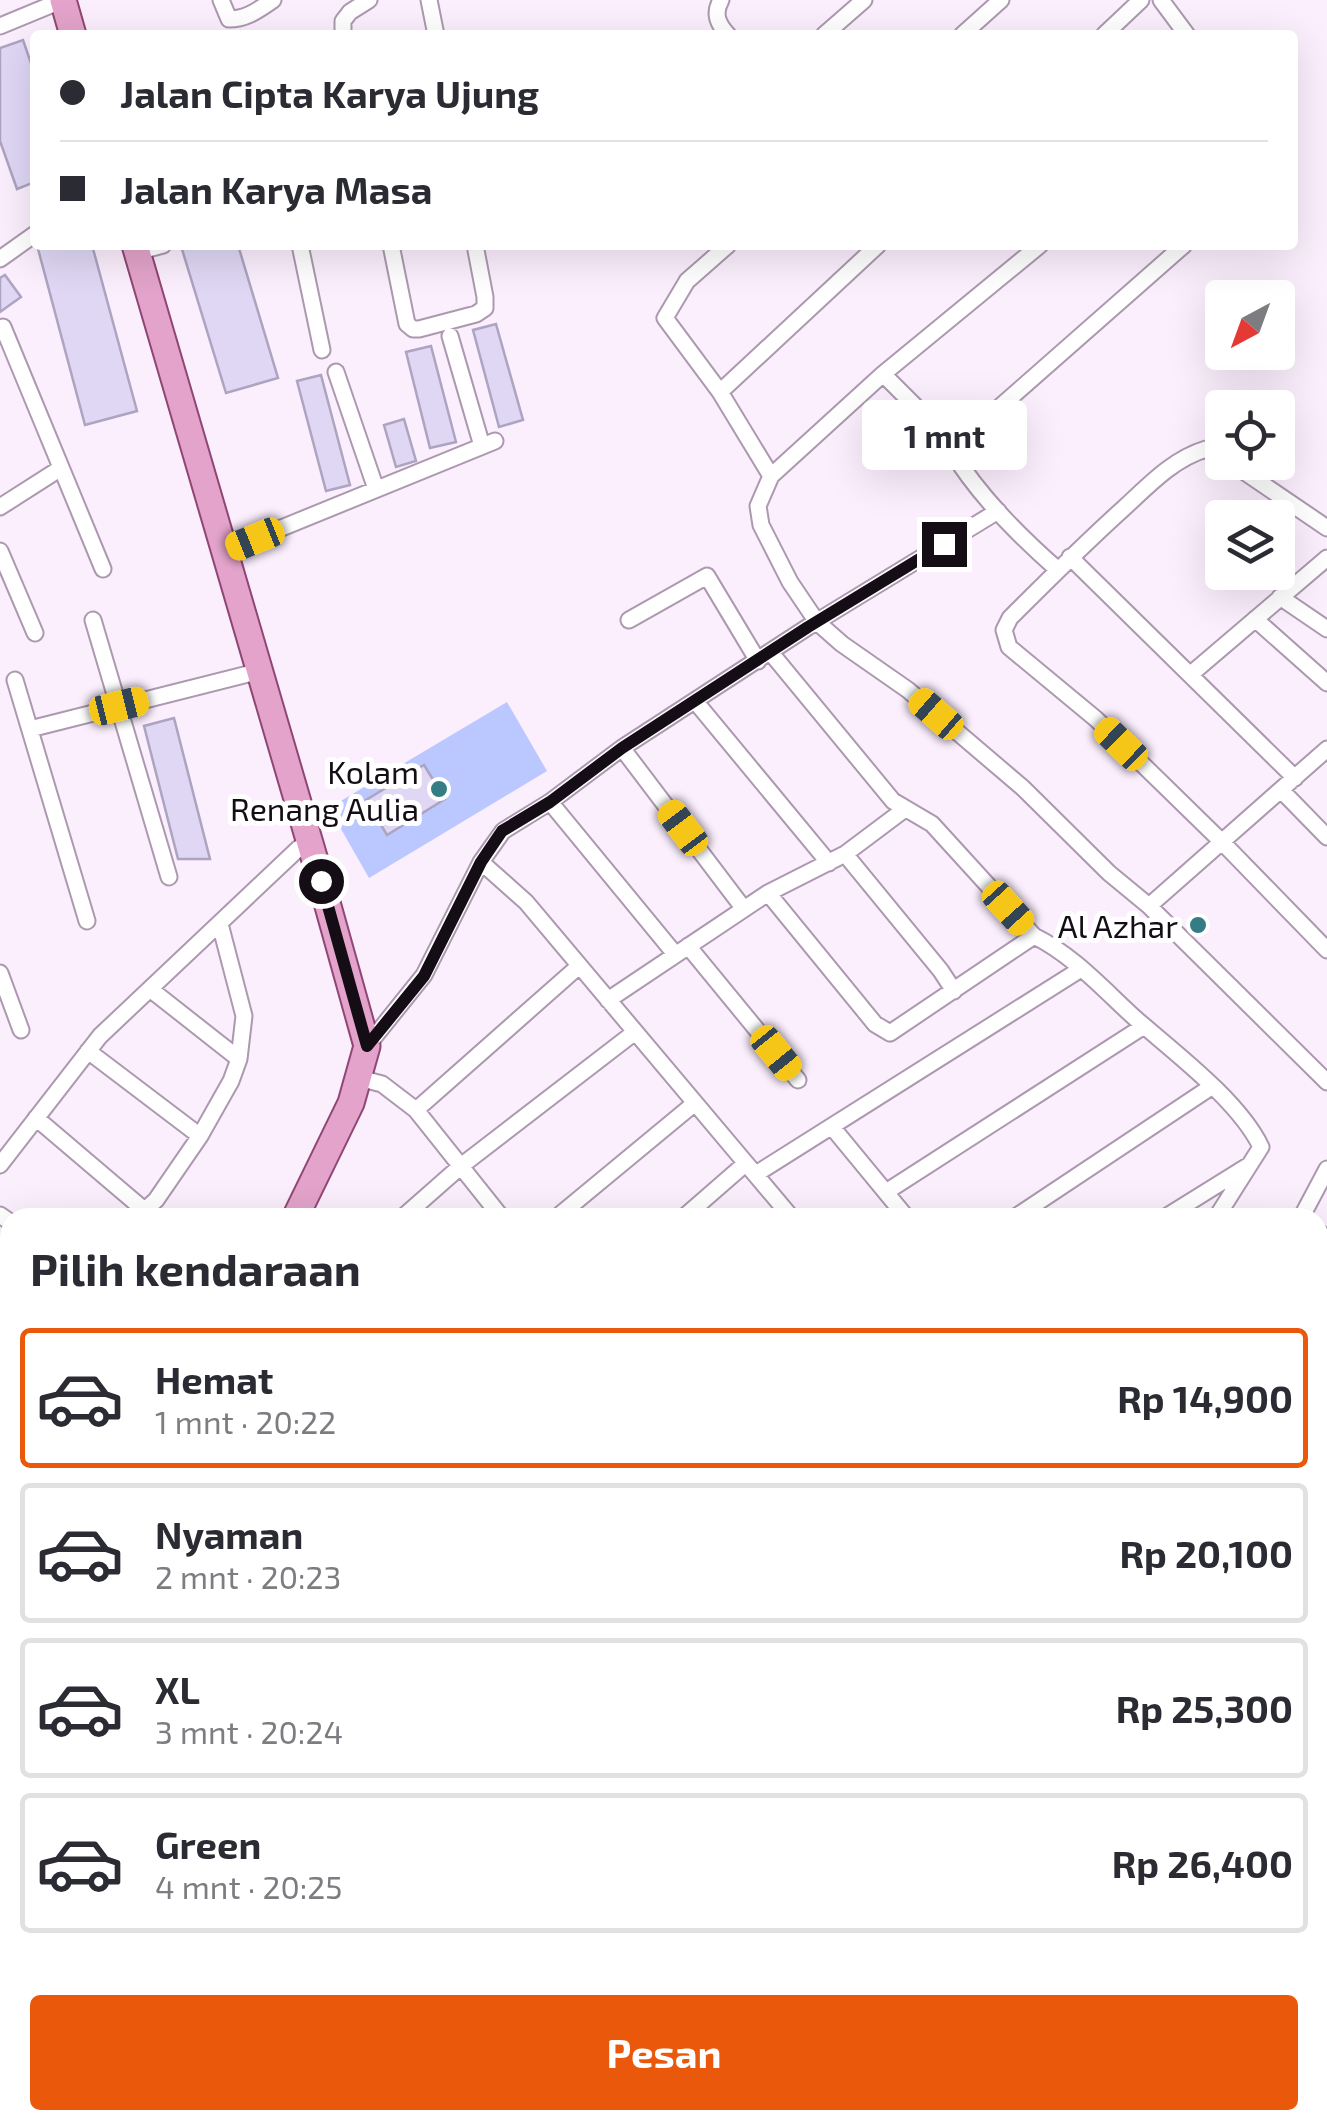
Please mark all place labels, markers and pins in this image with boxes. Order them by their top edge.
place label: Kolam Renang Aulia [230,752,419,827]
marker: Kolam Renang Aulia [428,778,450,800]
place label: Al Azhar [1058,906,1178,944]
marker: Al Azhar [1187,914,1209,936]

